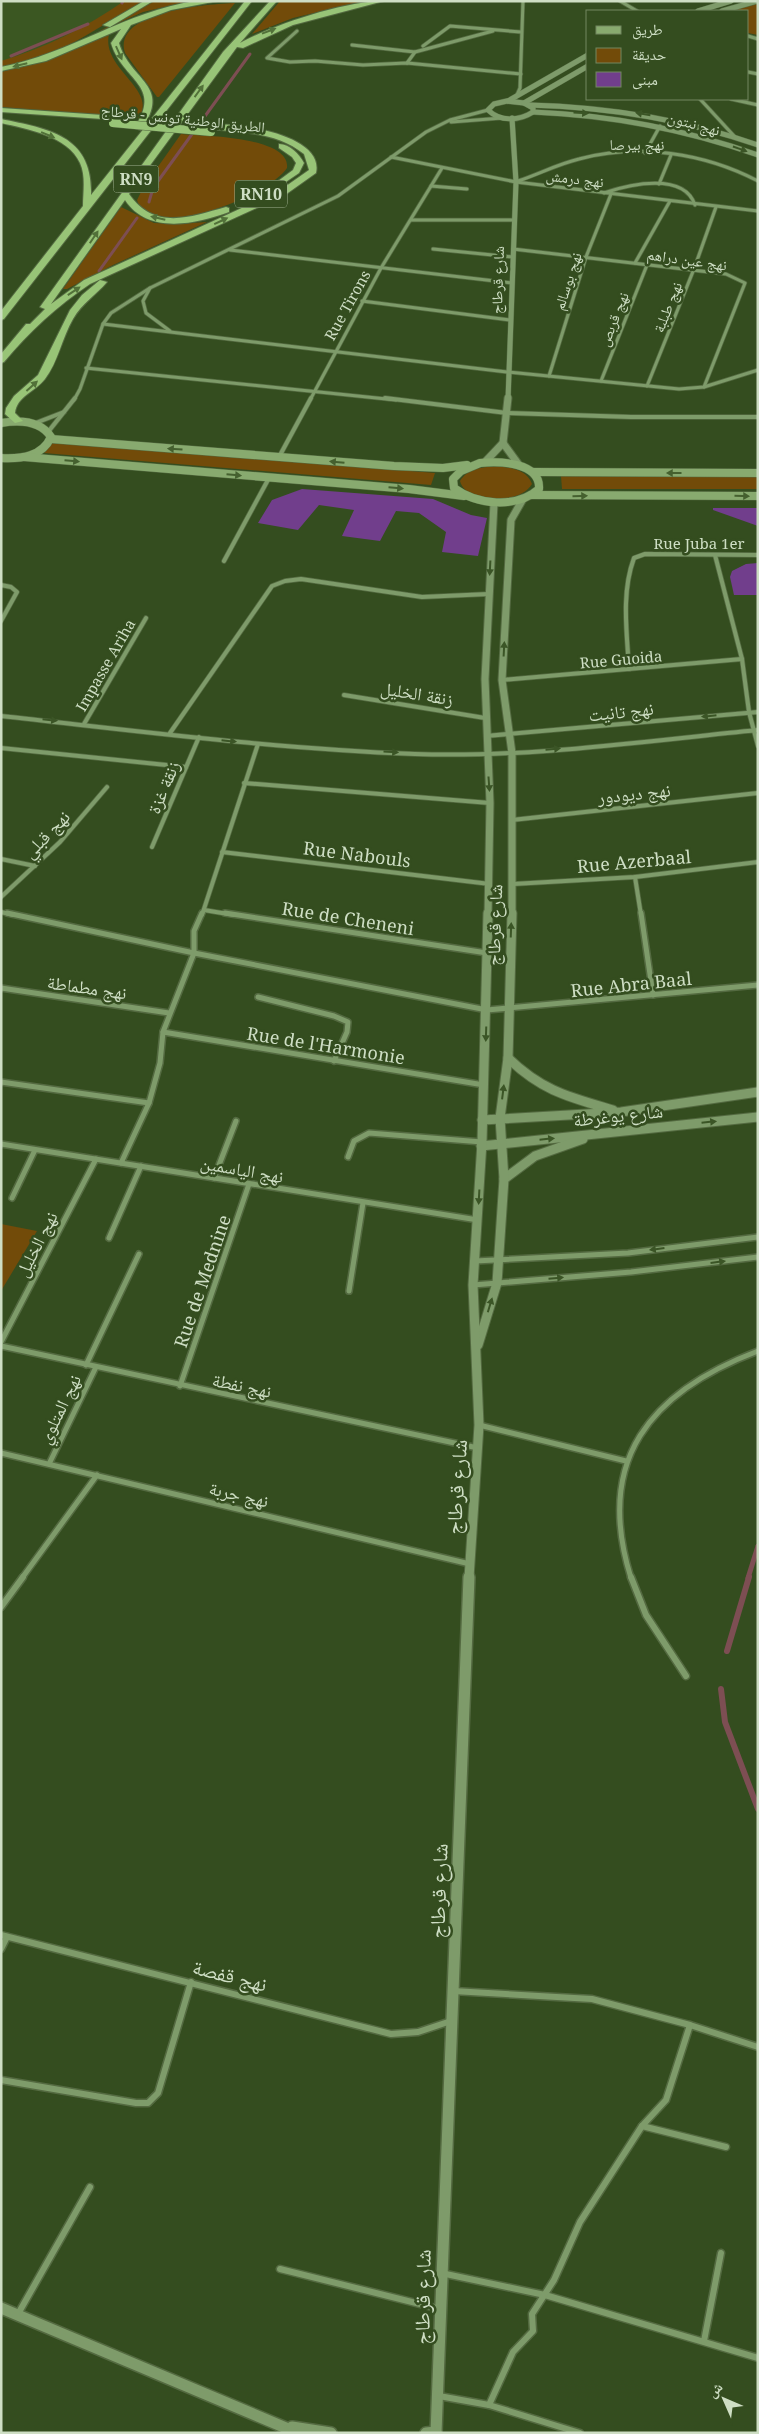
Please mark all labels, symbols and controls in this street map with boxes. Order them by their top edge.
legend [586,10,749,100]
text: طريق [632,19,663,40]
one-way arrow [262,27,277,35]
text: حديقة [632,44,667,64]
one-way arrow [116,46,124,60]
one-way arrow [13,61,28,69]
text: مبنى [632,69,658,90]
one-way arrow [194,84,204,98]
street label: الطريق الوطنية تونس - قرطاج [100,99,266,138]
street label: نهج نبتون [665,106,722,141]
one-way arrow [635,109,651,117]
one-way arrow [574,110,590,118]
one-way arrow [41,131,55,139]
street label: نهج بيرصا [610,134,664,155]
one-way arrow [732,146,747,153]
road number: RN9 [114,165,158,192]
street label: نهج درمش [545,165,605,192]
road number: RN10 [235,180,287,208]
one-way arrow [150,214,165,222]
one-way arrow [214,217,228,225]
one-way arrow [89,231,99,244]
street label: نهج عين دراهم [646,243,728,275]
street label: شارع قرطاج [486,246,509,314]
street label: نهج بوسالم [548,250,587,313]
street label: Rue Tirons [319,266,375,344]
street label: نهج طبلبة [648,279,687,336]
one-way arrow [67,286,81,296]
street label: نهج قربص [593,289,634,349]
one-way arrow [26,380,38,392]
one-way arrow [167,445,183,453]
one-way arrow [329,457,345,465]
one-way arrow [64,458,80,466]
one-way arrow [666,469,682,477]
one-way arrow [226,471,242,479]
one-way arrow [388,484,404,492]
one-way arrow [572,491,588,499]
one-way arrow [735,492,751,500]
street label: Rue Juba 1er [653,533,745,553]
one-way arrow [486,560,494,576]
street label: Impasse Ariha [71,615,139,715]
one-way arrow [500,641,508,657]
street label: Rue Guoida [579,645,663,673]
street label: زنقة الخليل [379,675,455,711]
street label: نهج تانيت [587,696,655,727]
one-way arrow [701,712,717,720]
one-way arrow [42,717,58,725]
one-way arrow [221,737,237,745]
one-way arrow [545,745,561,753]
one-way arrow [383,749,399,757]
street label: زنقة غزة [141,757,185,817]
one-way arrow [485,777,493,793]
street label: نهج ديودور [595,777,672,810]
street label: نهج قبلي [17,805,77,866]
street label: Rue Nabouls [302,836,412,872]
street label: Rue Azerbaal [576,844,692,878]
street label: شارع قرطاج [481,884,508,966]
street label: Rue de Cheneni [280,896,416,940]
one-way arrow [508,922,516,938]
street label: Rue Abra Baal [569,966,693,1002]
street label: نهج مطماطة [46,970,128,1005]
street label: Rue de l'Harmonie [245,1021,407,1069]
one-way arrow [481,1027,489,1043]
one-way arrow [499,1084,507,1100]
street label: شارع يوغرطة [572,1098,664,1132]
one-way arrow [701,1118,717,1126]
one-way arrow [539,1135,555,1143]
street label: نهج الياسمين [198,1150,285,1189]
one-way arrow [474,1189,482,1205]
street label: نهج الخليل [9,1207,64,1281]
street label: Rue de Mednine [168,1211,236,1351]
one-way arrow [649,1245,665,1253]
one-way arrow [710,1258,726,1266]
one-way arrow [548,1274,564,1282]
one-way arrow [487,1298,495,1313]
street label: نهج نفطة [210,1367,274,1404]
street label: نهج المتلوي [32,1370,89,1449]
street label: شارع قرطاج [439,1439,473,1535]
street label: نهج جربة [207,1476,271,1513]
street label: شارع قرطاج [422,1843,454,1939]
street label: نهج قفصة [190,1952,270,1998]
street label: شارع قرطاج [407,2249,437,2345]
north arrow [699,2374,749,2424]
text: ش [702,2377,727,2401]

